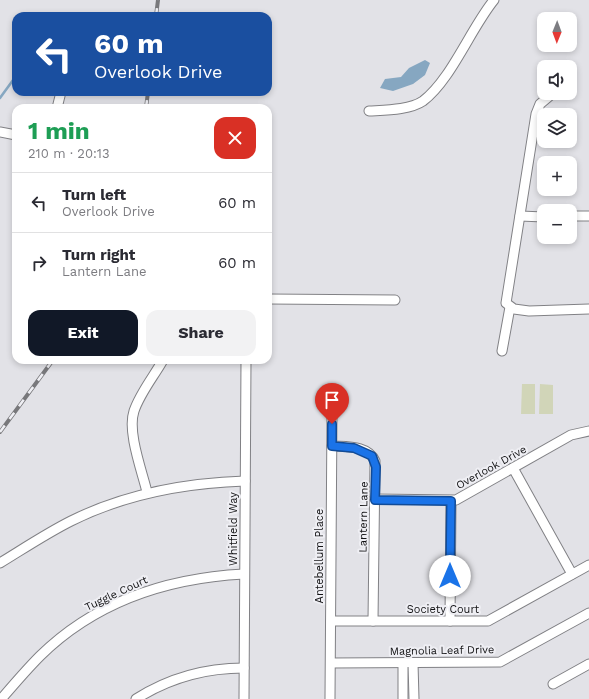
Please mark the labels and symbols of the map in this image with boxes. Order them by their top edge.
north arrow [537,12,577,52]
pin [315,383,349,424]
street label: Overlook Drive [454,443,529,492]
street label: Lantern Lane [356,481,371,553]
street label: Whitfield Way [227,492,240,566]
street label: Antebellum Place [313,509,326,603]
position arrow [429,555,471,597]
street label: Tuggle Court [83,573,150,614]
street label: Society Court [407,603,480,616]
street label: Magnolia Leaf Drive [390,643,494,658]

